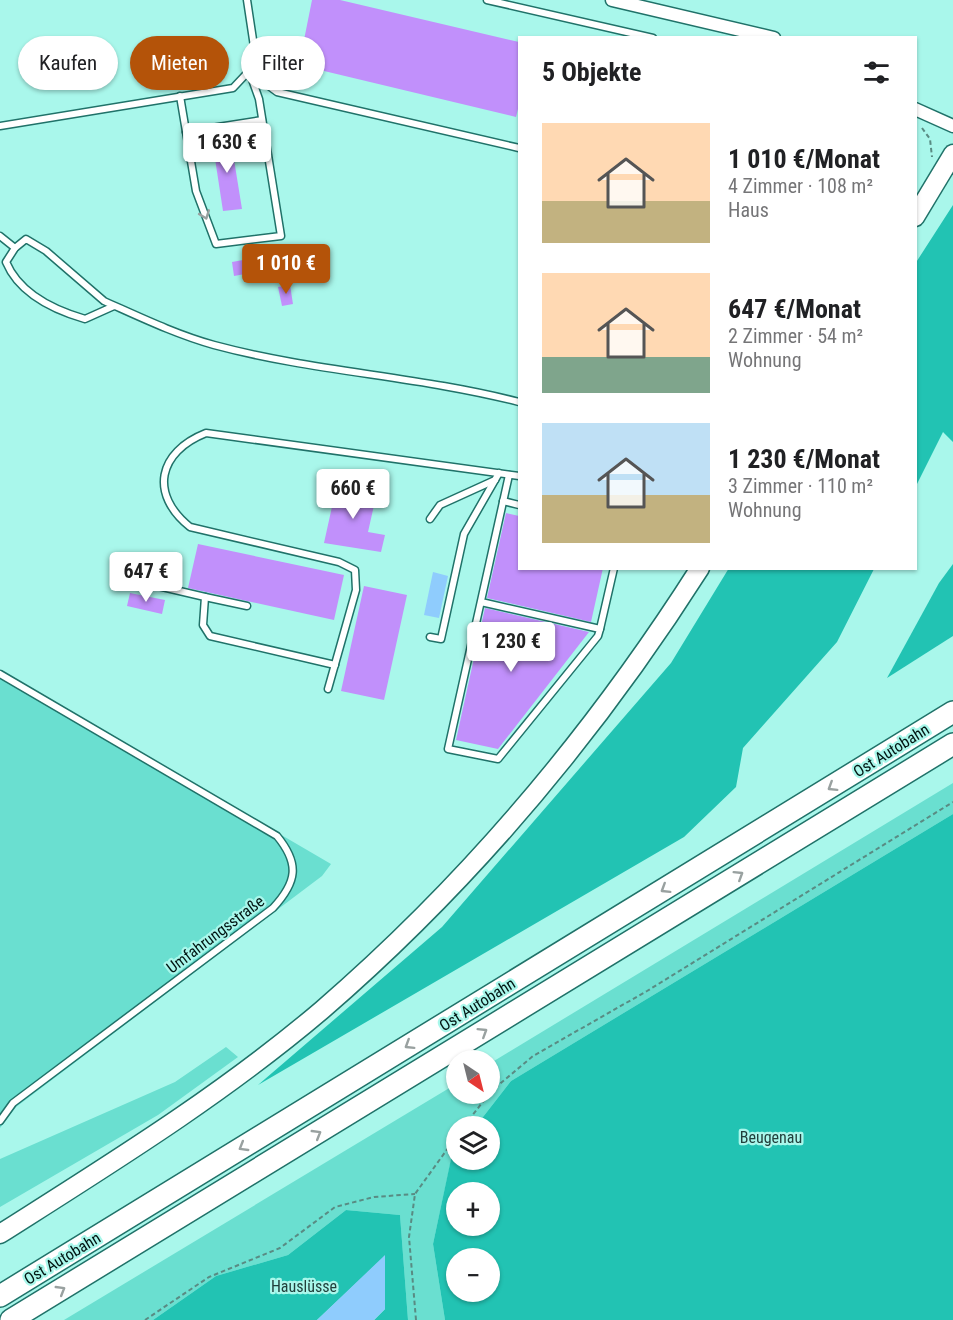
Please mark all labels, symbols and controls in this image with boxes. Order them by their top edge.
chip: Kaufen [18,36,118,90]
chip: Mieten [130,36,229,90]
chip: Filter [241,36,325,90]
icon: filters [860,56,893,89]
text: 5 Objekte [542,57,641,87]
pin: 1 630 € [172,123,282,174]
text: 1 630 € [197,130,257,154]
text: 1 010 €/Monat [728,144,880,174]
icon: home [590,147,662,219]
text: 4 Zimmer · 108 m² [728,174,873,198]
text: Haus [728,198,769,222]
one-way arrow [198,209,211,220]
pin: 1 010 € [231,244,341,295]
text: 1 010 € [256,251,316,275]
text: 647 €/Monat [728,294,861,324]
icon: home [590,297,662,369]
text: 2 Zimmer · 54 m² [728,324,863,348]
text: Wohnung [728,348,802,372]
text: 1 230 €/Monat [728,444,880,474]
icon: home [590,447,662,519]
pin: 660 € [311,469,395,520]
text: 3 Zimmer · 110 m² [728,474,873,498]
text: 660 € [330,476,376,500]
text: Wohnung [728,498,802,522]
pin: 647 € [104,552,188,603]
text: 647 € [123,559,169,583]
pin: 1 230 € [456,622,566,673]
text: 1 230 € [481,629,541,653]
street label: Ost Autobahn [850,720,933,781]
one-way arrow [827,779,838,790]
one-way arrow [733,870,743,882]
one-way arrow [661,881,671,893]
street label: Umfahrungsstraße [163,892,268,977]
street label: Ost Autobahn [436,974,519,1035]
one-way arrow [477,1027,487,1039]
one-way arrow [405,1038,416,1049]
north arrow [446,1050,500,1104]
map controls [446,1050,500,1302]
button: layers [446,1116,500,1170]
park label: Beugenau [740,1128,802,1147]
one-way arrow [311,1129,321,1141]
one-way arrow [239,1140,249,1152]
button: + [446,1182,500,1236]
street label: Ost Autobahn [21,1228,104,1289]
button: − [446,1248,500,1302]
park label: Hauslüsse [271,1277,337,1296]
one-way arrow [55,1285,65,1297]

